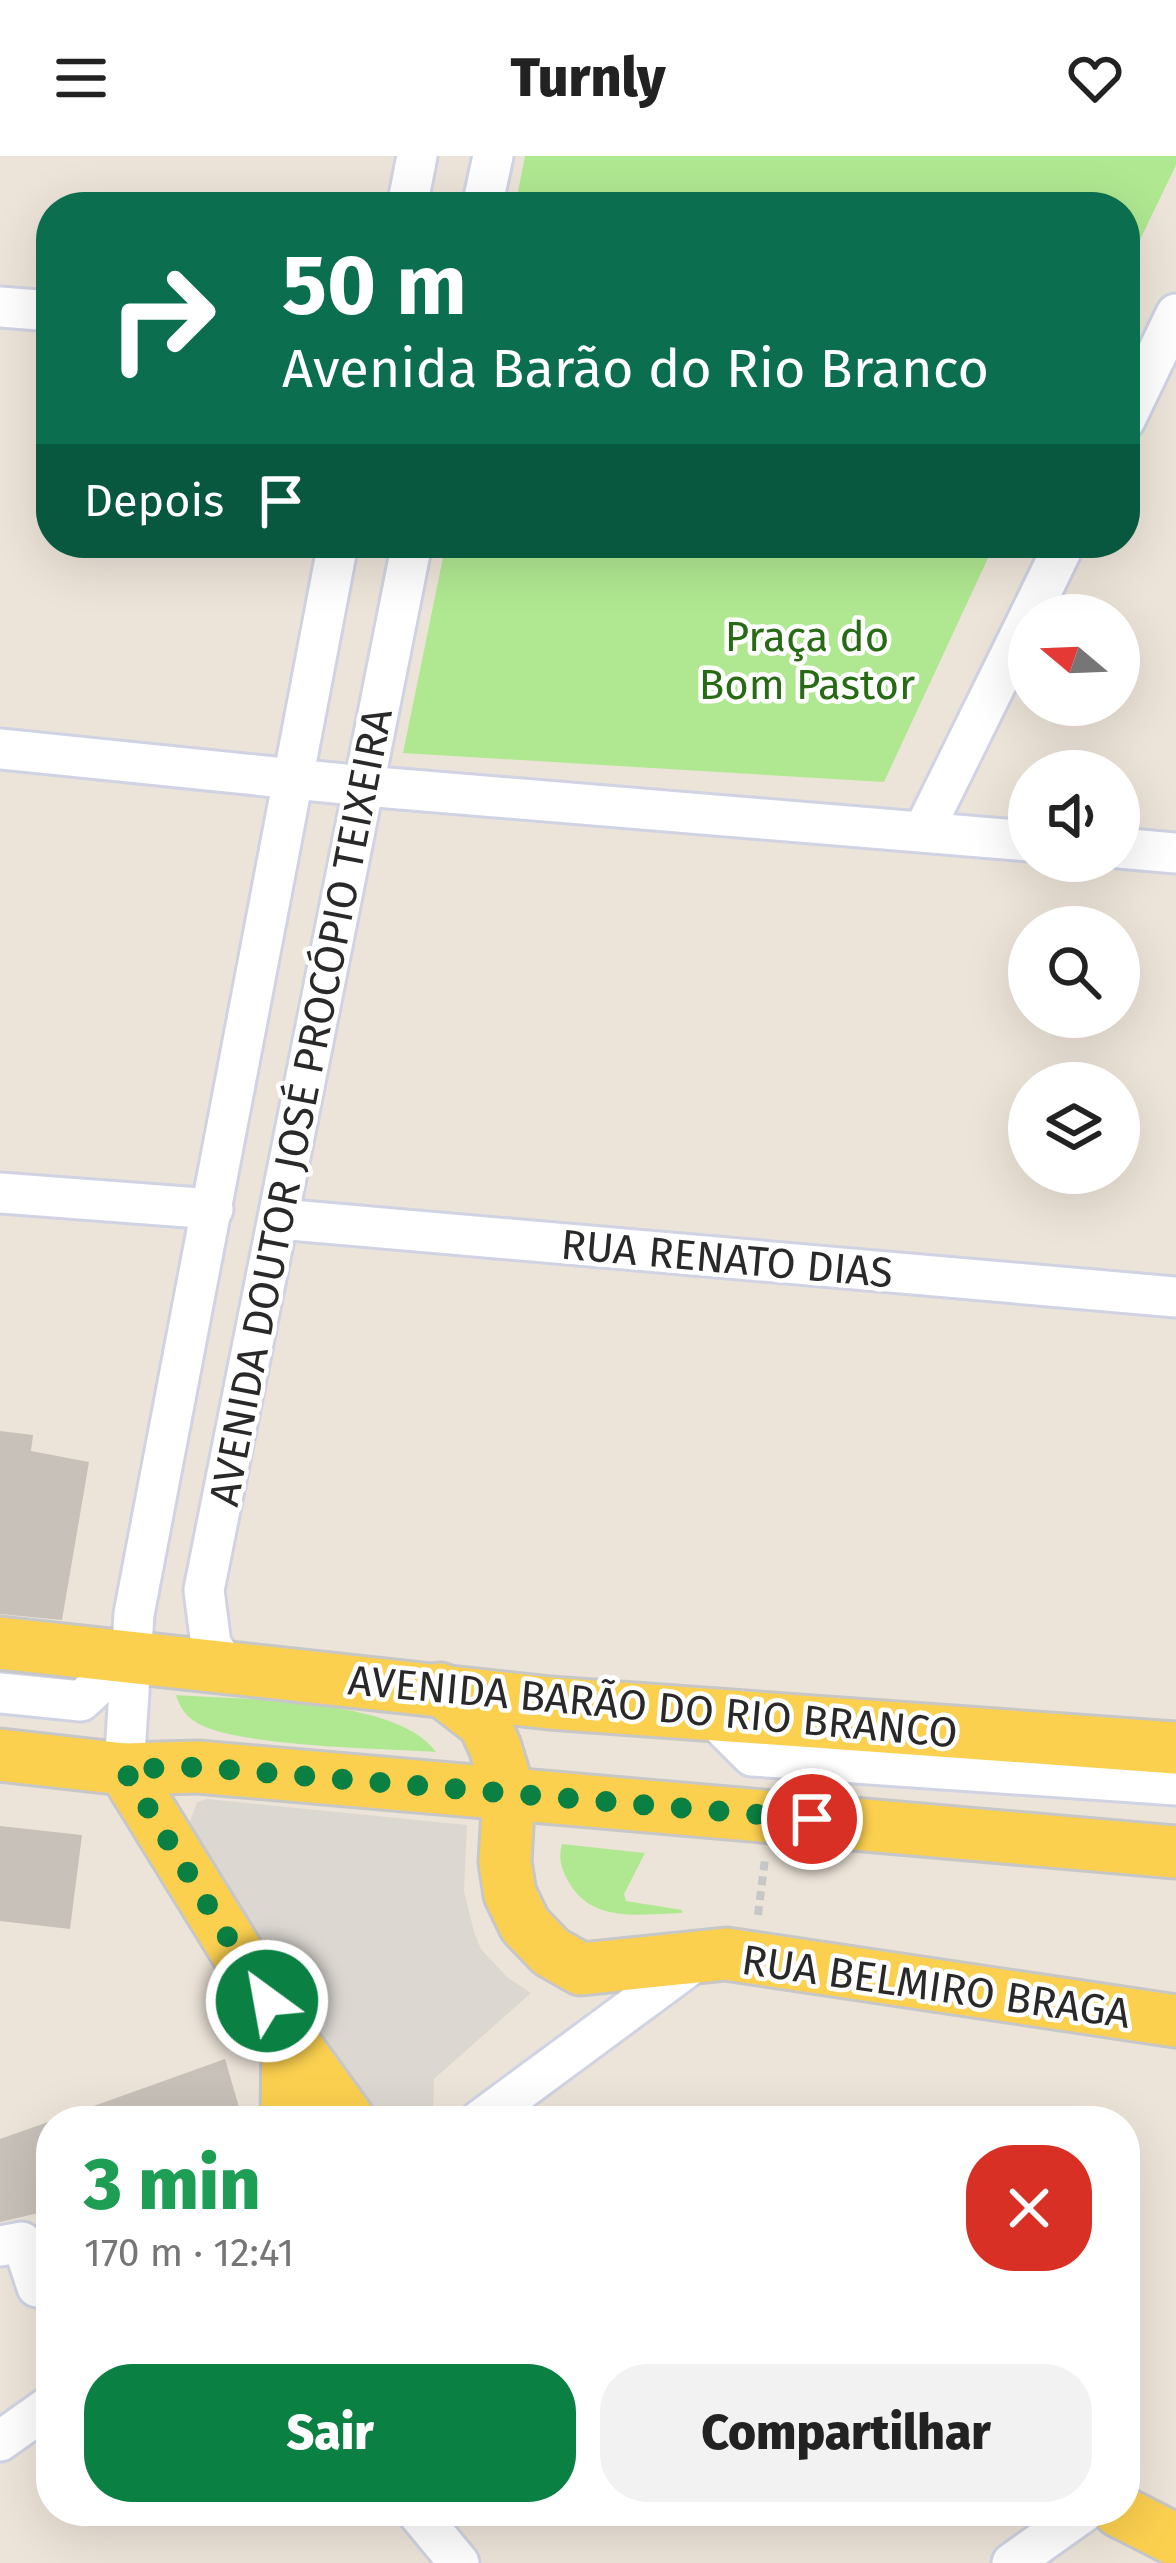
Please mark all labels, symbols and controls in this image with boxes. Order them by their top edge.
icon: menu [48,45,114,111]
icon: heart [1062,45,1128,111]
text: Turnly [510,46,666,110]
text: 50 m [282,235,467,336]
icon: right [84,240,240,396]
text: Avenida Barão do Rio Branco [282,337,989,401]
icon: arrive [248,468,314,534]
text: Depois [84,474,224,528]
north arrow [1008,594,1140,726]
map controls [1008,594,1140,1194]
park label: Praça do Bom Pastor [699,612,915,710]
street label: AVENIDA DOUTOR JOSÉ PROCÓPIO TEIXEIRA [199,704,403,1510]
button: sound [1008,750,1140,882]
button: search [1008,906,1140,1038]
button: layers [1008,1062,1140,1194]
street label: RUA RENATO DIAS [559,1220,895,1298]
street label: AVENIDA BARÃO DO RIO BRANCO [346,1655,960,1759]
pin [761,1768,863,1870]
icon: arrive [779,1786,845,1852]
street label: RUA BELMIRO BRAGA [738,1935,1133,2039]
position arrow [204,1938,330,2064]
text: 3 min [84,2142,261,2228]
button: close [966,2145,1092,2271]
text: 170 m · 12:41 [84,2230,294,2276]
button: Sair [84,2364,576,2502]
button: Compartilhar [600,2364,1092,2502]

